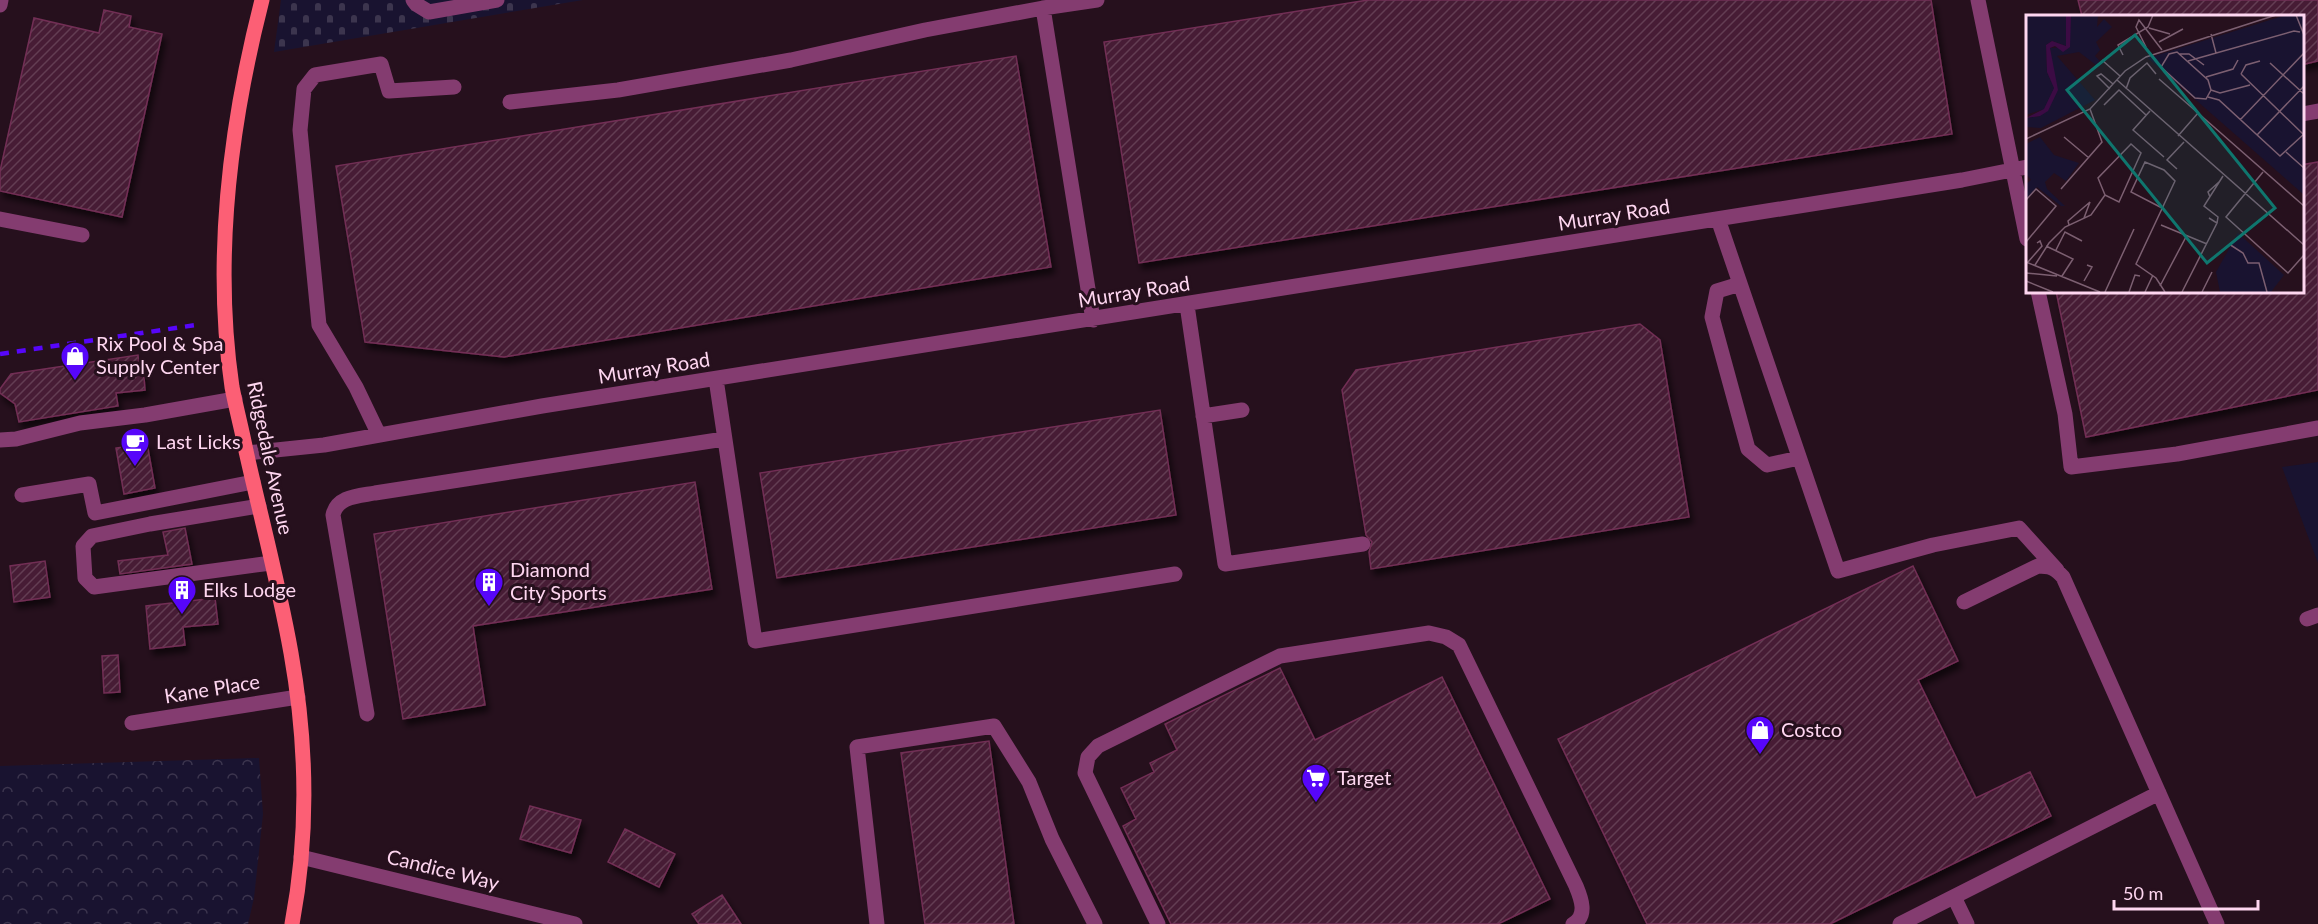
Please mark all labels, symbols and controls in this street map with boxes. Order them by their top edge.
inset map [2026,15,2303,292]
street label: Murray Road [1556,193,1672,235]
street label: Murray Road [1076,270,1192,312]
place label: Rix Pool & Spa Supply Center [96,331,223,378]
shop icon: Rix Pool & Spa Supply Center [59,340,91,382]
street label: Murray Road [596,346,712,388]
street label: Ridgedale Avenue [243,379,299,537]
cafe icon: Last Licks [119,426,151,468]
place label: Last Licks [156,429,241,453]
place label: Diamond City Sports [510,557,607,604]
building icon: Diamond City Sports [473,566,505,608]
building icon: Elks Lodge [166,574,198,616]
place label: Elks Lodge [203,577,296,601]
street label: Kane Place [162,669,261,707]
shop icon: Costco [1744,714,1776,756]
place label: Costco [1781,717,1842,741]
supermarket icon: Target [1300,762,1332,804]
place label: Target [1337,765,1391,789]
street label: Candice Way [385,843,503,895]
scale bar [2114,873,2258,911]
text: 50 m [2123,882,2163,904]

